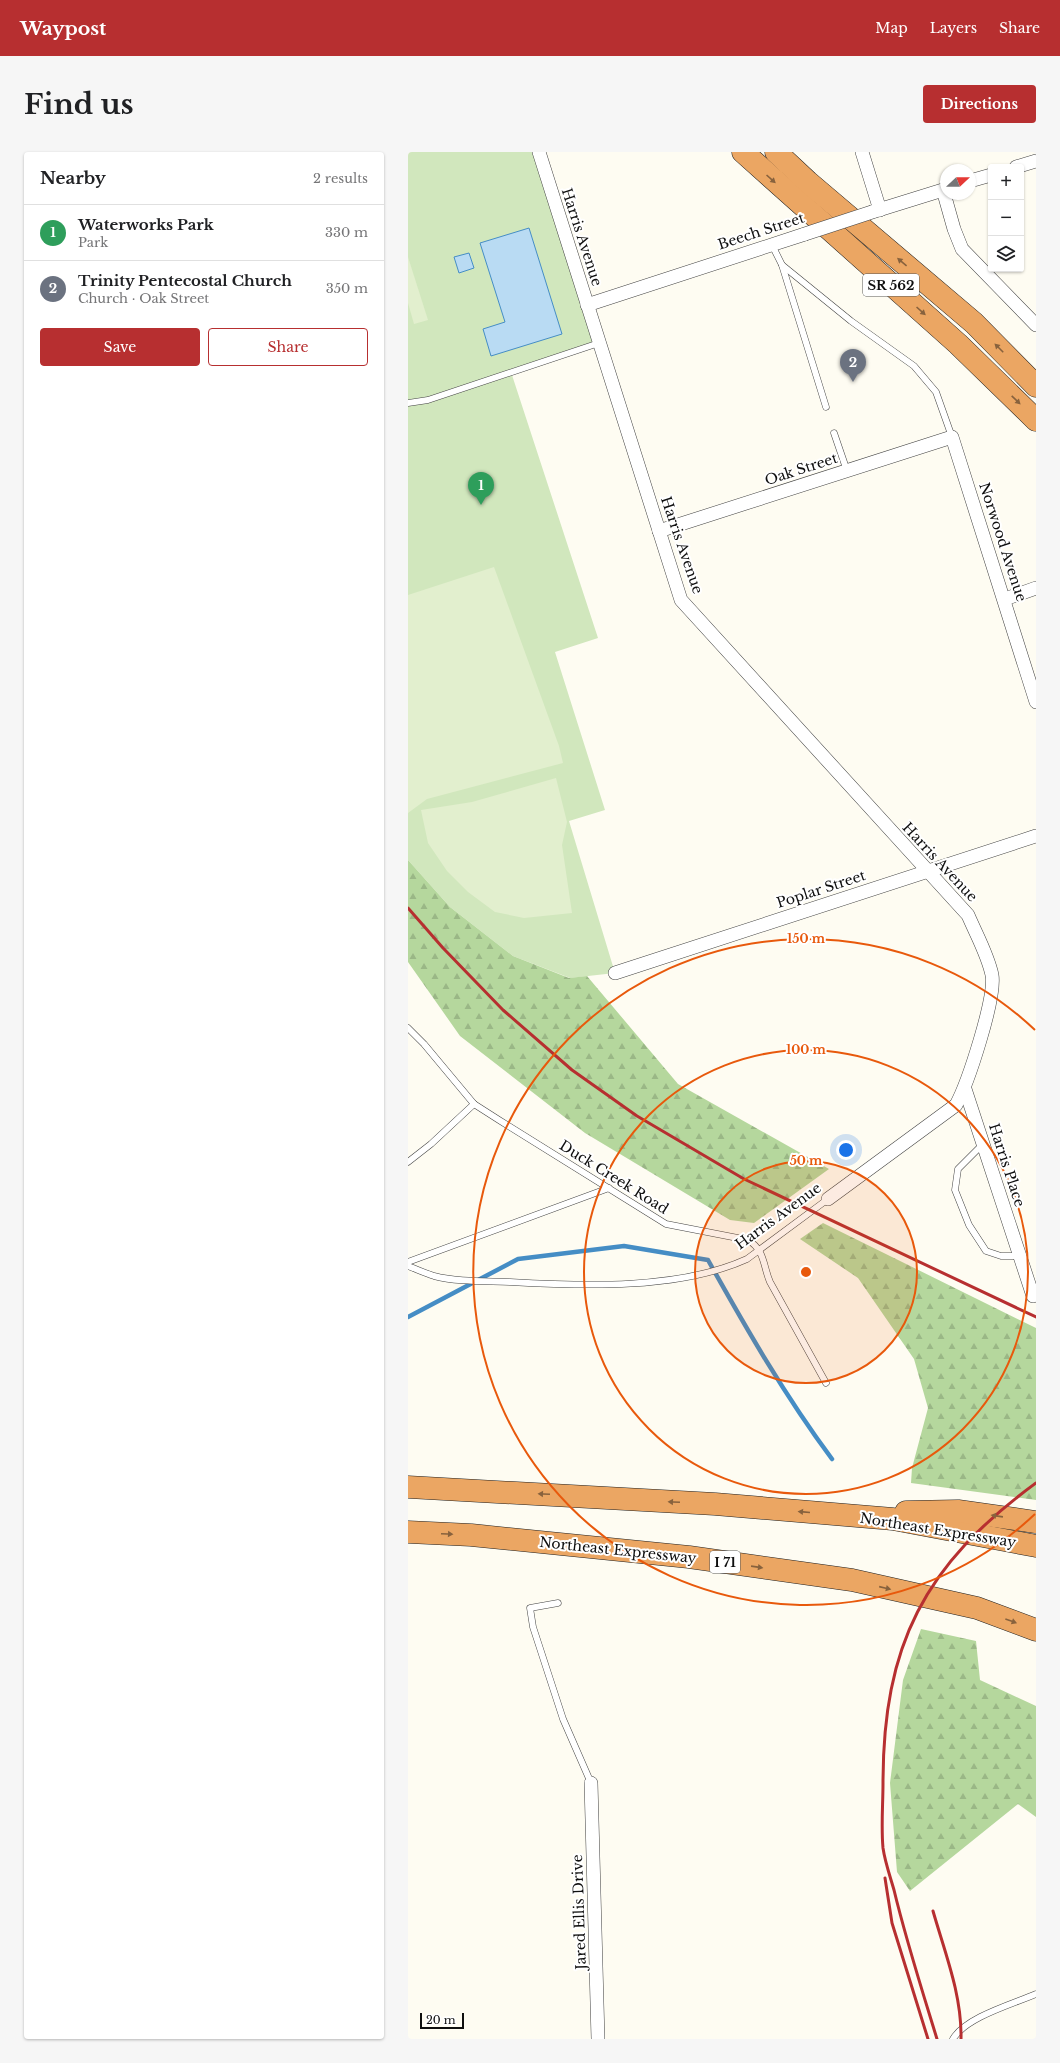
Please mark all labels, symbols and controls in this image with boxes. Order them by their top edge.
text: Waypost [20,17,106,40]
text: Map [875,19,908,37]
text: Layers [930,19,977,37]
text: Share [999,19,1040,37]
button: Directions [923,85,1036,123]
text: Find us [24,87,134,122]
north arrow [940,164,976,200]
map controls [988,164,1024,272]
button: + [988,164,1024,200]
text: Nearby [40,168,106,189]
text: 2 results [313,170,368,187]
one-way arrow [766,174,777,183]
street label: Harris Avenue [558,186,606,288]
button: − [988,200,1024,236]
street label: Beech Street [715,208,807,253]
text: Waterworks Park [78,215,214,234]
text: 1 [50,224,56,241]
text: 330 m [325,224,368,241]
text: Park [78,234,108,251]
button: layers [988,236,1024,272]
one-way arrow [896,257,907,266]
text: Trinity Pentecostal Church [78,271,292,290]
road number: SR 562 [863,274,919,296]
text: 2 [49,280,57,297]
text: 350 m [326,280,368,297]
text: Church · Oak Street [78,290,209,307]
one-way arrow [916,307,926,316]
button: Save [40,328,200,366]
button: Share [208,328,368,366]
one-way arrow [994,343,1004,353]
pin: 2 [840,349,866,382]
one-way arrow [1011,395,1021,405]
street label: Oak Street [762,449,840,489]
pin: 1 [468,472,494,505]
street label: Norwood Avenue [975,480,1031,604]
street label: Harris Avenue [657,494,707,596]
street label: Harris Avenue [899,819,981,905]
street label: Poplar Street [774,866,868,912]
text: 150 m [787,931,826,946]
text: 100 m [786,1042,827,1057]
street label: Harris Place [985,1121,1029,1209]
street label: Duck Creek Road [556,1136,672,1218]
your location [836,1140,856,1160]
text: 50 m [790,1153,823,1168]
street label: Harris Avenue [731,1179,825,1253]
centre of rings [799,1265,813,1279]
one-way arrow [538,1491,550,1498]
one-way arrow [668,1498,680,1505]
one-way arrow [798,1508,810,1515]
street label: Northeast Expressway [859,1509,1017,1551]
one-way arrow [991,1513,1003,1519]
one-way arrow [441,1531,454,1537]
street label: Northeast Expressway [539,1533,698,1567]
road number: I 71 [710,1551,740,1573]
one-way arrow [751,1564,763,1570]
one-way arrow [879,1585,892,1591]
one-way arrow [1005,1618,1017,1624]
street label: Jared Ellis Drive [568,1854,590,1972]
scale bar [420,2011,464,2030]
text: 20 m [426,2013,456,2027]

